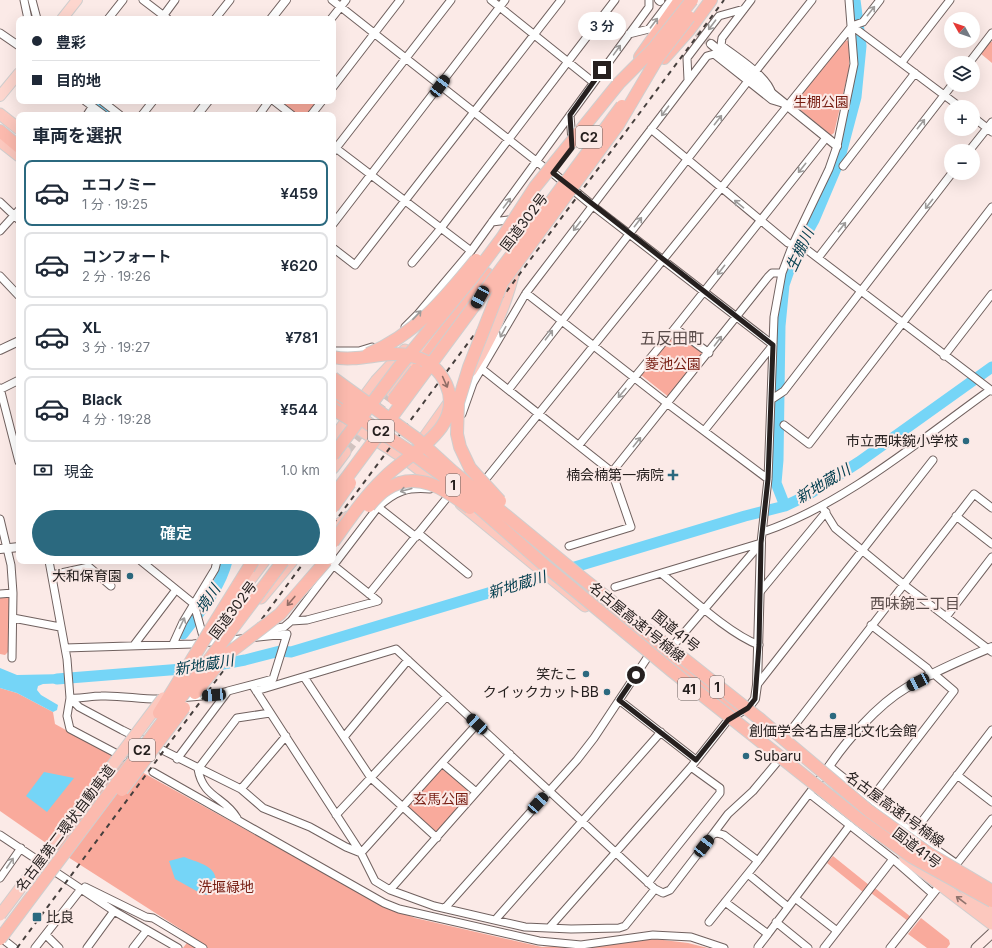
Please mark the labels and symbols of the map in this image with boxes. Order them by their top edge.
one-way arrow [867,6,875,17]
callout: 3 分 [578,12,626,40]
north arrow [944,12,980,48]
one-way arrow [649,18,658,29]
one-way arrow [707,19,716,30]
one-way arrow [613,45,621,56]
route end [593,61,611,79]
car [428,73,452,99]
park label: 生棚公園 [793,93,849,110]
one-way arrow [660,106,669,117]
one-way arrow [714,114,722,125]
one-way arrow [917,119,925,130]
road number: C2 [576,126,602,148]
one-way arrow [798,163,806,174]
street label: 国道302号 [496,189,551,254]
one-way arrow [502,198,511,209]
one-way arrow [924,198,933,209]
one-way arrow [734,199,745,208]
one-way arrow [634,217,642,228]
one-way arrow [573,220,582,231]
one-way arrow [837,222,846,233]
water label: 生棚川 [781,224,819,274]
one-way arrow [717,265,726,276]
car [469,284,491,310]
one-way arrow [412,310,421,320]
one-way arrow [499,326,506,338]
district label: 五反田町 [640,328,704,348]
one-way arrow [545,330,553,341]
one-way arrow [714,335,722,346]
park label: 菱池公園 [645,355,701,372]
one-way arrow [441,376,449,388]
one-way arrow [617,388,626,399]
road number: C2 [368,420,394,442]
place label: 市立西味鋺小学校 [846,432,958,449]
marker: 市立西味鋺小学校 [961,436,971,446]
one-way arrow [632,437,641,448]
water label: 新地蔵川 [792,459,855,507]
place label: 楠会楠第一病院 [566,466,664,483]
marker: 楠会楠第一病院 [667,469,679,481]
road number: 1 [446,474,460,496]
one-way arrow [399,487,412,494]
water label: 新地蔵川 [485,566,550,602]
place label: 大和保育園 [52,567,122,584]
marker: 大和保育園 [125,571,135,581]
street label: 国道302号 [205,577,260,642]
street label: 名古屋高速1号楠線 [586,578,688,665]
water label: 境川 [191,579,225,616]
district label: 西味鋺二丁目 [870,594,960,613]
one-way arrow [286,596,295,606]
street label: 国道41号 [649,606,704,655]
one-way arrow [179,618,187,630]
water label: 新地蔵川 [173,650,237,679]
place label: 笑たこ [536,665,578,682]
route start [627,666,645,684]
marker: 笑たこ [581,669,591,679]
car [905,671,931,693]
road number: 1 [710,676,724,698]
road number: 41 [678,678,700,700]
place label: クイックカットBB [483,683,599,700]
marker: クイックカットBB [602,687,612,697]
car [202,688,226,702]
car [464,711,490,737]
marker: 創価学会名古屋北文化会館 [828,711,838,721]
place label: 創価学会名古屋北文化会館 [749,722,917,739]
road number: C2 [129,739,155,761]
place label: Subaru [754,747,801,764]
marker: Subaru [741,751,751,761]
street label: 名古屋第二環状自動車道 [11,761,118,894]
street label: 名古屋高速1号楠線 [843,767,948,850]
park label: 玄馬公園 [413,790,469,807]
car [526,790,550,816]
street label: 国道41号 [890,824,945,871]
car [692,833,716,859]
one-way arrow [6,858,14,869]
park label: 洗堰緑地 [198,878,254,895]
one-way arrow [956,896,967,905]
place label: 比良 [46,908,74,925]
marker: 比良 [31,911,43,923]

